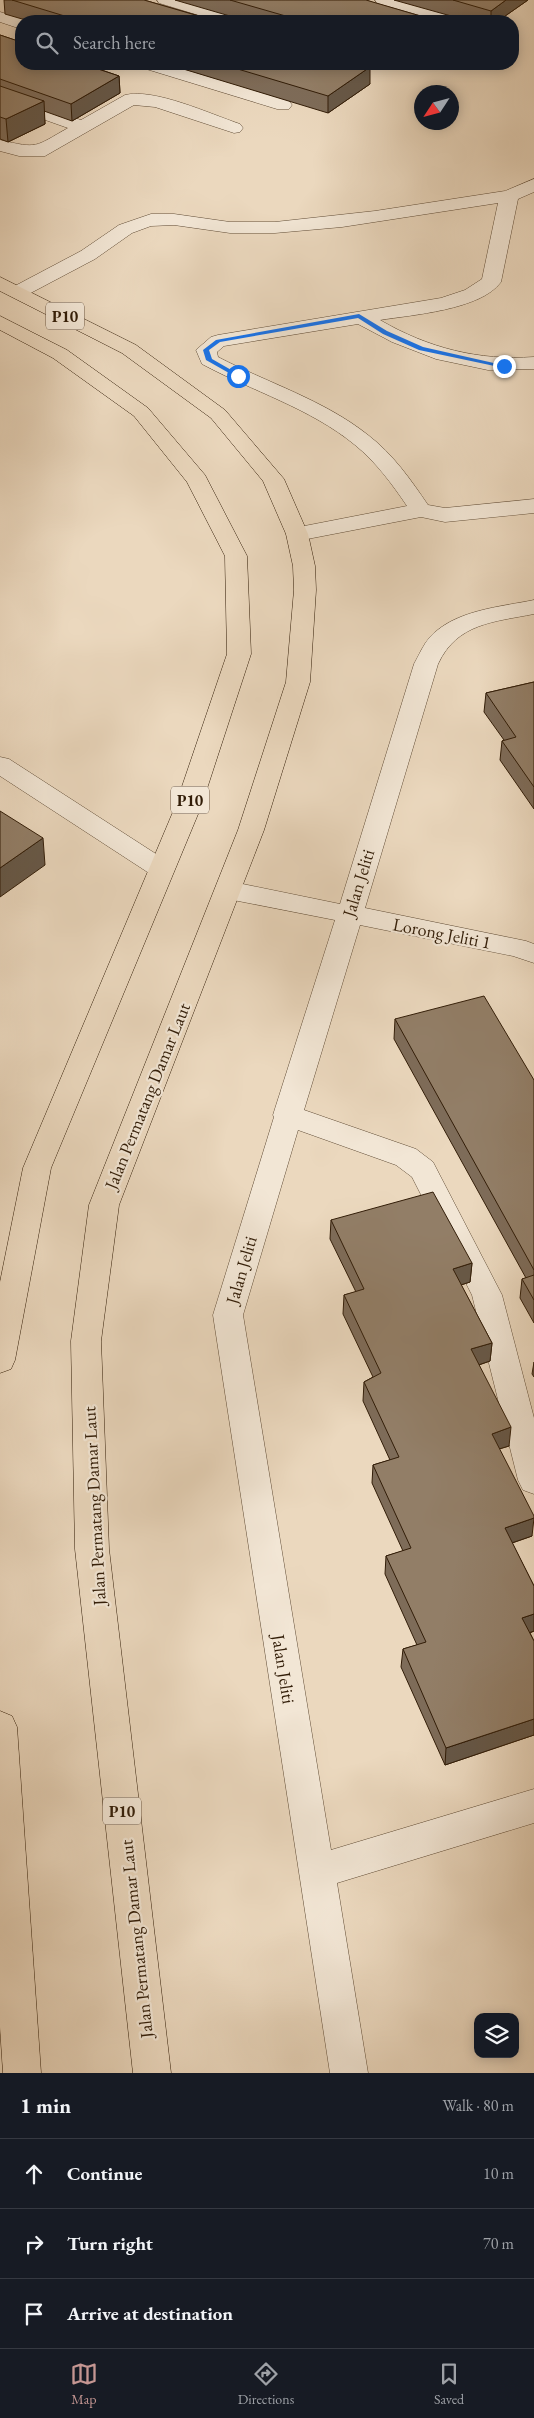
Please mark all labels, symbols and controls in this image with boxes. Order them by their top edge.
search box [15,15,519,70]
icon: search [33,29,61,57]
text: Search here [73,30,155,55]
north arrow [414,85,459,130]
road number: P10 [46,302,84,330]
route end [493,355,516,378]
route start [227,365,250,388]
road number: P10 [171,786,209,814]
street label: Jalan Jeliti [336,846,379,922]
street label: Lorong Jeliti 1 [391,912,493,954]
street label: Jalan Permatang Damar Laut [98,999,195,1195]
street label: Jalan Jeliti [220,1233,262,1309]
street label: Jalan Permatang Damar Laut [77,1406,111,1608]
street label: Jalan Jeliti [267,1631,301,1706]
road number: P10 [103,1798,141,1824]
street label: Jalan Permatang Damar Laut [114,1838,158,2041]
map controls [474,2013,519,2058]
button: layers [474,2013,519,2058]
text: 1 min [20,2092,71,2119]
text: Walk · 80 m [443,2095,514,2116]
icon: ahead [20,2160,48,2188]
text: Continue [67,2161,142,2186]
text: 10 m [483,2163,514,2184]
icon: right [20,2230,48,2258]
text: Turn right [67,2231,153,2256]
text: 70 m [483,2233,514,2254]
icon: arrive [20,2300,48,2328]
text: Arrive at destination [67,2301,233,2326]
tab: Map [70,2360,98,2408]
tab: Directions [238,2360,294,2408]
tab: Saved [434,2360,464,2408]

